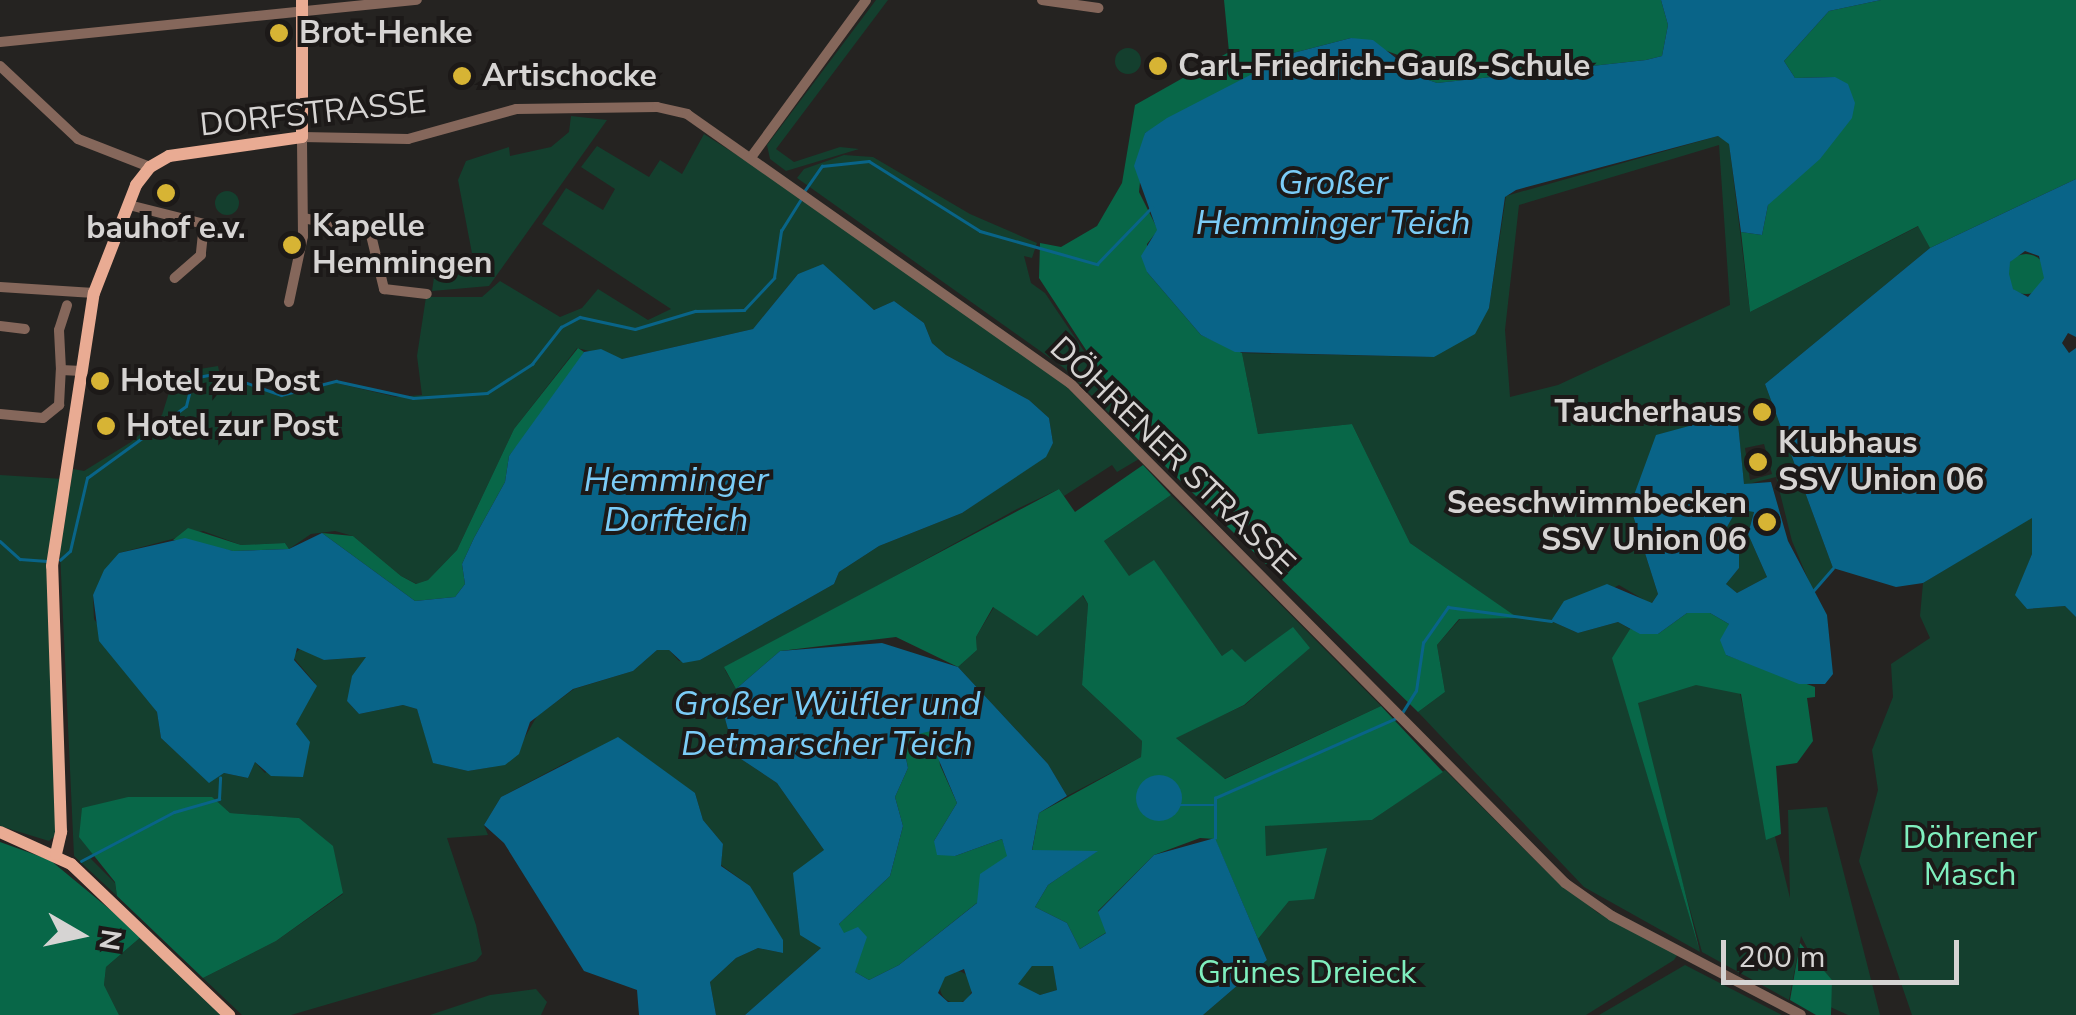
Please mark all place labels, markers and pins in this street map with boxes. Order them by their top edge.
place label: Brot-Henke [299,14,473,52]
marker: Brot-Henke [268,22,290,44]
place label: Carl-Friedrich-Gauß-Schule [1178,47,1590,85]
marker: Carl-Friedrich-Gauß-Schule [1147,55,1169,77]
place label: Artischocke [482,57,657,95]
marker: Artischocke [451,65,473,87]
marker: bauhof e.v. [155,182,177,204]
place label: Kapelle Hemmingen [312,208,492,283]
place label: bauhof e.v. [86,209,246,247]
marker: Kapelle Hemmingen [281,234,303,256]
place label: Hotel zu Post [120,362,320,400]
marker: Hotel zu Post [89,370,111,392]
place label: Taucherhaus [1555,393,1742,431]
marker: Taucherhaus [1751,401,1773,423]
place label: Hotel zur Post [126,407,338,445]
marker: Hotel zur Post [95,415,117,437]
place label: Klubhaus SSV Union 06 [1778,425,1984,500]
marker: Klubhaus SSV Union 06 [1747,451,1769,473]
place label: Seeschwimmbecken SSV Union 06 [1447,485,1747,560]
marker: Seeschwimmbecken SSV Union 06 [1756,511,1778,533]

